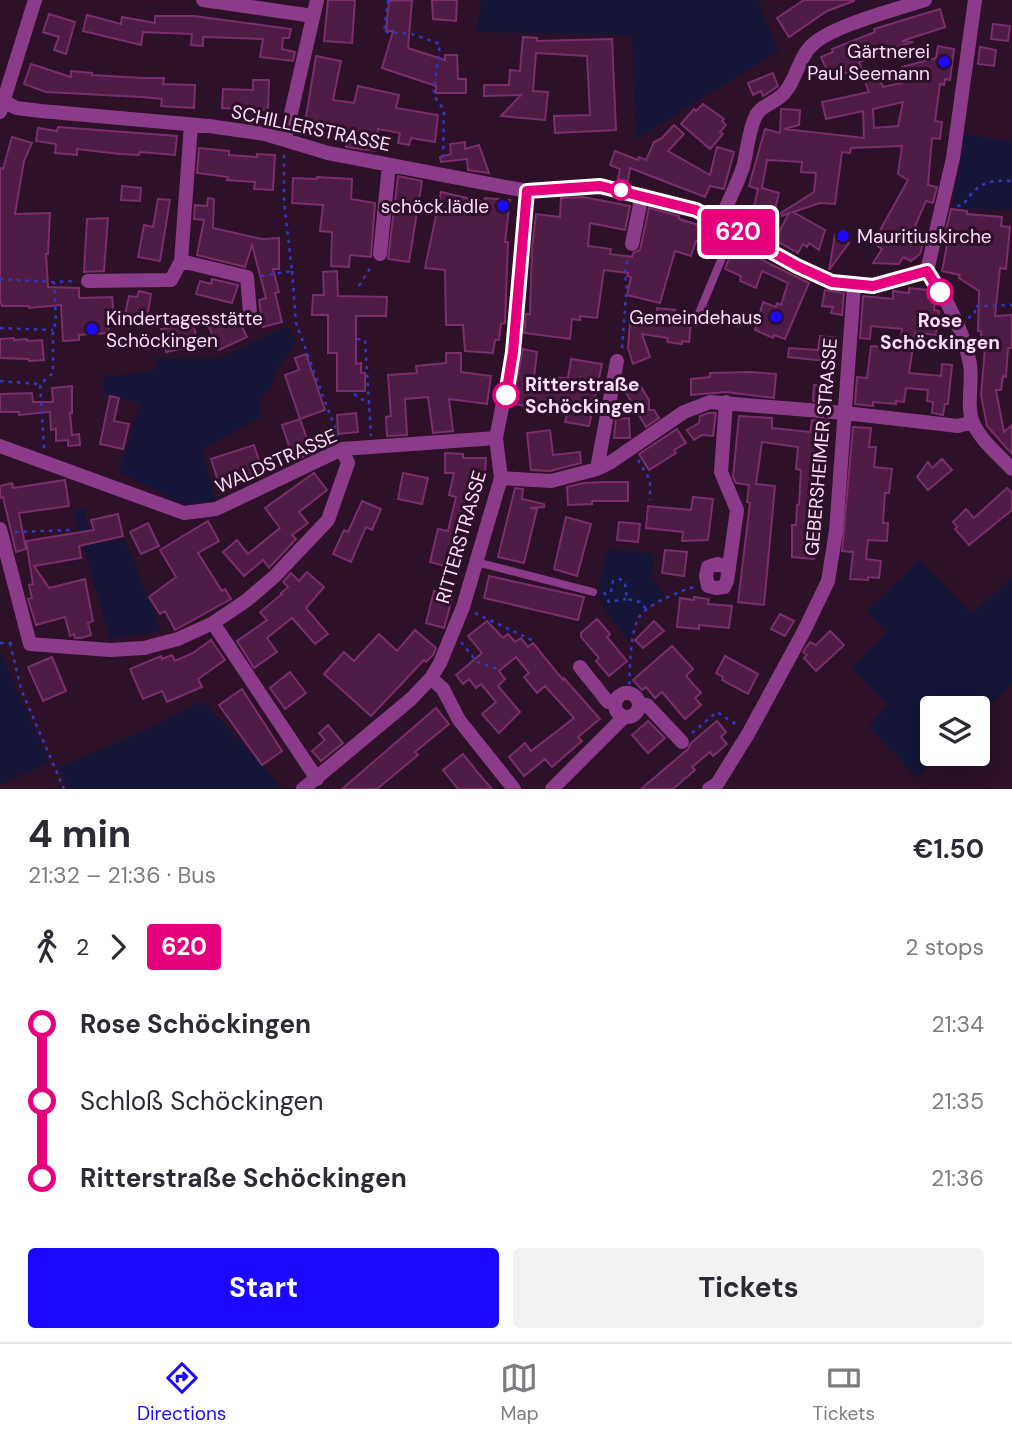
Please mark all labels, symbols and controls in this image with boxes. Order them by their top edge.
place label: Gärtnerei Paul Seemann [807,39,930,86]
marker: Gärtnerei Paul Seemann [936,54,952,70]
street label: SCHILLERSTRASSE [229,99,393,157]
unlabelled marker [611,180,631,200]
place label: schöck.lädle [381,194,489,219]
marker: schöck.lädle [495,198,511,214]
line badge: 620 [698,209,778,255]
text: 620 [715,216,761,247]
place label: Mauritiuskirche [857,224,992,249]
marker: Mauritiuskirche [835,228,851,244]
marker: Rose Schöckingen [927,279,953,305]
place label: Gemeindehaus [629,305,762,330]
place label: Kindertagesstätte Schöckingen [106,306,263,353]
place label: Rose Schöckingen [880,308,1000,355]
marker: Gemeindehaus [768,309,784,325]
marker: Kindertagesstätte Schöckingen [84,321,100,337]
street label: GEBERSHEIMER STRASSE [799,337,843,557]
place label: Ritterstraße Schöckingen [525,372,645,419]
marker: Ritterstraße Schöckingen [493,382,519,408]
street label: WALDSTRASSE [211,423,341,499]
street label: RITTERSTRASSE [430,468,492,606]
map controls [920,696,990,766]
button: layers [920,696,990,766]
text: 4 min [28,809,131,859]
text: €1.50 [913,832,984,866]
text: 21:32 – 21:36 · Bus [28,860,216,890]
icon: walk [28,928,66,966]
icon: forward [99,928,137,966]
text: 620 [161,931,207,962]
text: 2 [76,932,89,962]
text: 2 stops [905,932,984,962]
text: Rose Schöckingen [80,1007,311,1041]
text: 21:34 [931,1009,984,1039]
text: Schloß Schöckingen [80,1084,323,1118]
text: 21:35 [931,1086,984,1116]
text: Ritterstraße Schöckingen [80,1161,407,1195]
text: 21:36 [931,1163,984,1193]
button: Start [28,1248,499,1328]
button: Tickets [513,1248,984,1328]
tab: Directions [137,1359,226,1426]
tab: Map [500,1359,539,1426]
tab: Tickets [813,1359,875,1426]

